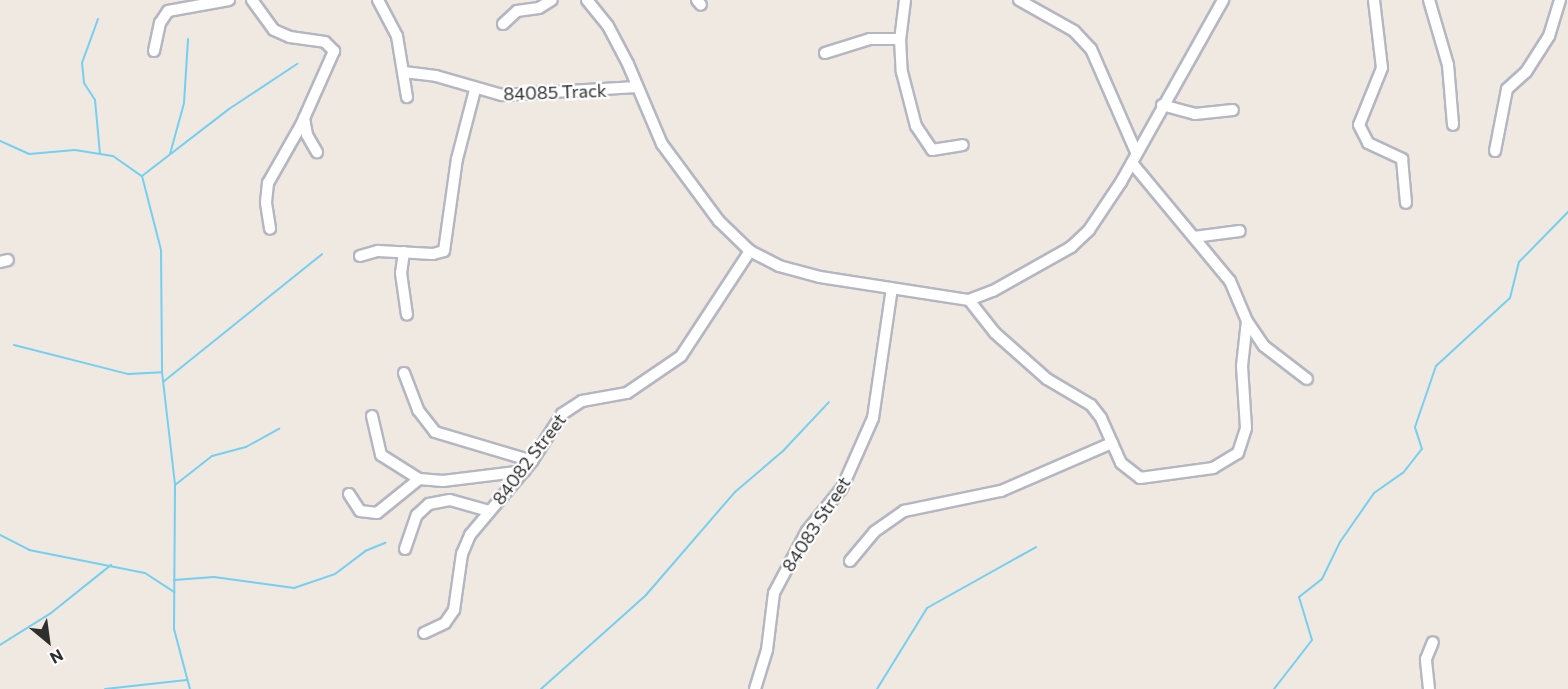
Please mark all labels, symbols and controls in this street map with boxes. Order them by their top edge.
street label: 84085 Track [503,79,607,105]
street label: 84082 Street [488,409,570,509]
street label: 84083 Street [777,472,855,576]
north arrow [18,611,78,671]
text: N [47,646,67,668]

